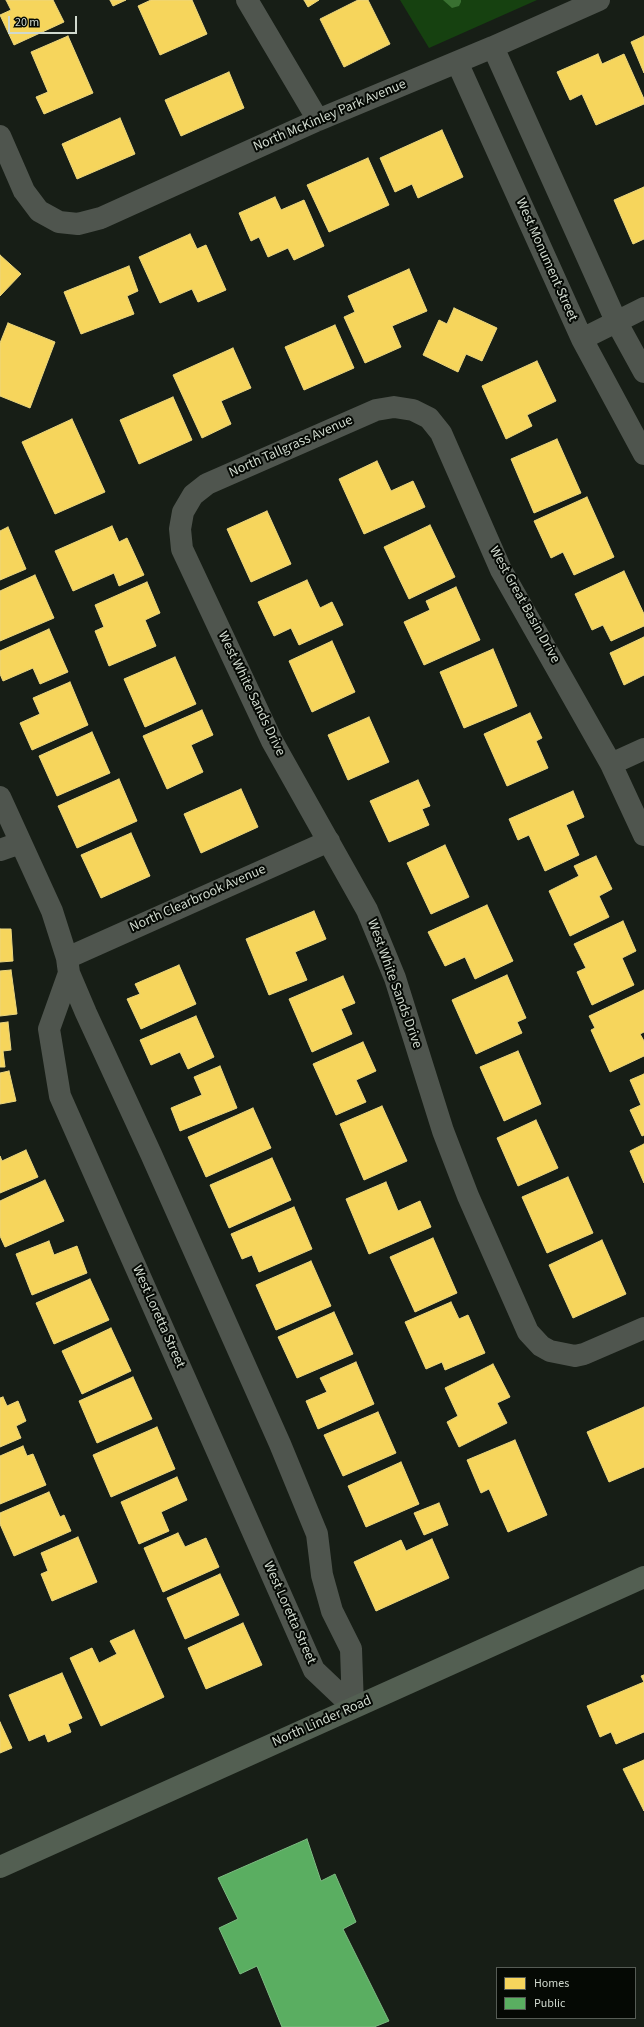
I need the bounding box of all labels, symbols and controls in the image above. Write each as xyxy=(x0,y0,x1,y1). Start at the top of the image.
scale bar xyxy=(10,8,79,34)
text: 20 m xyxy=(15,14,39,31)
street label: North McKinley Park Avenue xyxy=(251,76,409,156)
street label: West Monument Street xyxy=(511,196,581,324)
street label: North Tallgrass Avenue xyxy=(227,412,355,482)
street label: West Great Basin Drive xyxy=(485,544,563,666)
street label: West White Sands Drive xyxy=(214,629,288,759)
street label: North Clearbrook Avenue xyxy=(127,861,269,937)
street label: West White Sands Drive xyxy=(363,917,425,1051)
street label: West Loretta Street xyxy=(128,1263,188,1371)
street label: West Loretta Street xyxy=(259,1559,319,1667)
street label: North Linder Road xyxy=(270,1693,374,1751)
legend xyxy=(496,1967,636,2019)
text: Homes xyxy=(534,1975,569,1992)
text: Public xyxy=(534,1995,565,2012)

